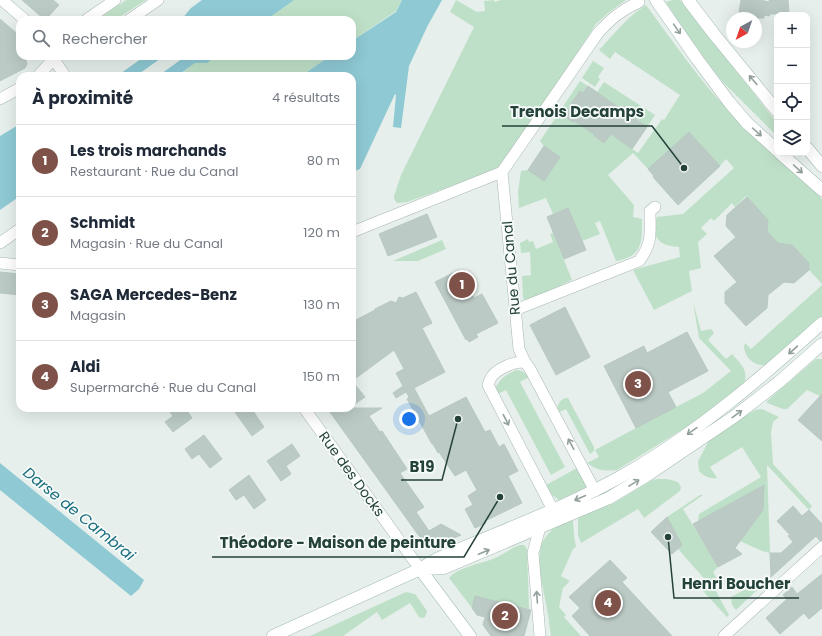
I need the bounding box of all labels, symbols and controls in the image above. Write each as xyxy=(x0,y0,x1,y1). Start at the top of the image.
north arrow xyxy=(726,12,762,48)
map controls xyxy=(774,12,810,156)
button: + xyxy=(774,12,810,48)
search box xyxy=(16,16,356,60)
one-way arrow xyxy=(673,24,681,35)
icon: search xyxy=(30,27,52,49)
text: Rechercher xyxy=(62,28,148,49)
button: − xyxy=(774,48,810,84)
one-way arrow xyxy=(748,75,757,86)
button: locate xyxy=(774,84,810,120)
text: À proximité xyxy=(32,86,133,110)
text: 4 résultats xyxy=(272,88,340,107)
callout: Trenois Decamps xyxy=(502,99,652,126)
text: Trenois Decamps xyxy=(510,101,644,122)
button: layers xyxy=(774,120,810,156)
one-way arrow xyxy=(752,127,762,137)
text: Les trois marchands xyxy=(70,140,227,161)
text: 1 xyxy=(43,151,47,170)
text: 80 m xyxy=(307,151,340,170)
text: Restaurant · Rue du Canal xyxy=(70,162,238,181)
one-way arrow xyxy=(792,164,803,173)
text: Schmidt xyxy=(70,212,135,233)
street label: Rue du Canal xyxy=(497,220,525,316)
text: 2 xyxy=(41,223,49,242)
text: 120 m xyxy=(303,223,340,242)
text: Magasin · Rue du Canal xyxy=(70,234,223,253)
pin: 1 xyxy=(449,270,475,300)
text: SAGA Mercedes-Benz xyxy=(70,284,237,305)
text: 3 xyxy=(41,295,49,314)
text: 130 m xyxy=(303,295,340,314)
text: Magasin xyxy=(70,306,126,325)
one-way arrow xyxy=(788,345,799,354)
text: Aldi xyxy=(70,356,100,377)
text: 4 xyxy=(41,367,49,386)
text: 150 m xyxy=(303,367,340,386)
pin: 3 xyxy=(625,369,651,399)
text: Supermarché · Rue du Canal xyxy=(70,378,256,397)
your location xyxy=(399,409,419,429)
one-way arrow xyxy=(732,410,743,419)
one-way arrow xyxy=(503,414,510,426)
street label: Rue des Docks xyxy=(314,427,390,521)
one-way arrow xyxy=(687,427,698,435)
one-way arrow xyxy=(566,438,574,450)
callout: B19 xyxy=(401,453,442,480)
text: B19 xyxy=(410,456,434,477)
water label: Darse de Cambrai xyxy=(19,462,140,566)
one-way arrow xyxy=(628,478,640,486)
one-way arrow xyxy=(575,494,587,502)
callout: Théodore - Maison de peinture xyxy=(212,530,464,557)
text: Théodore - Maison de peinture xyxy=(220,532,456,553)
one-way arrow xyxy=(477,547,489,555)
callout: Henri Boucher xyxy=(674,571,799,598)
text: Henri Boucher xyxy=(682,573,791,594)
pin: 4 xyxy=(595,588,621,618)
one-way arrow xyxy=(533,591,540,604)
pin: 2 xyxy=(492,601,518,631)

